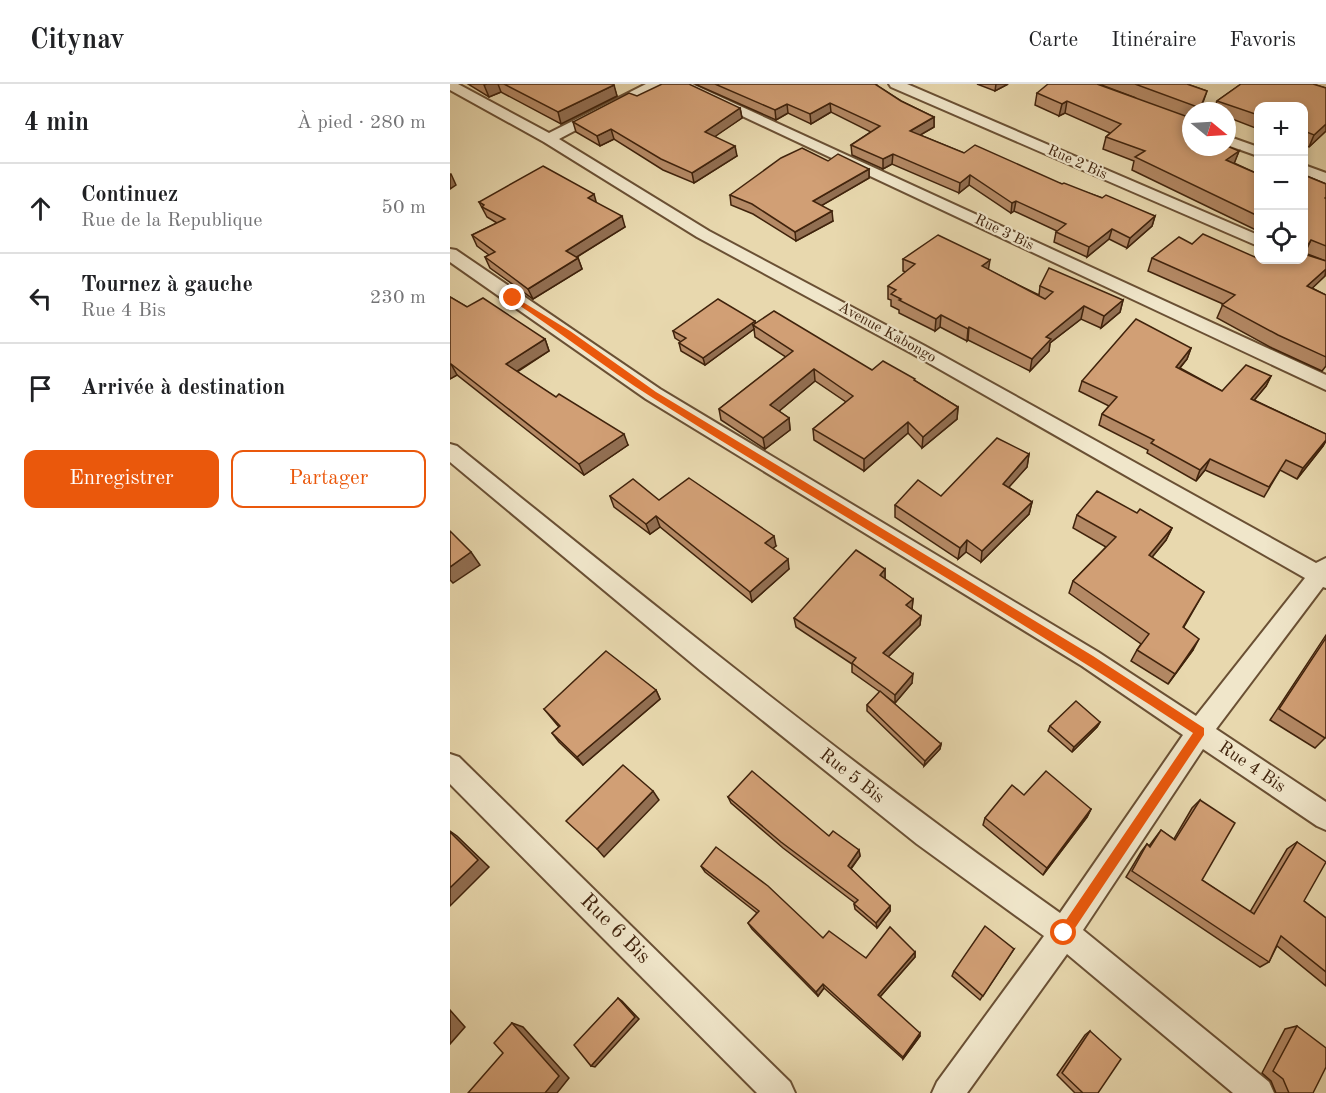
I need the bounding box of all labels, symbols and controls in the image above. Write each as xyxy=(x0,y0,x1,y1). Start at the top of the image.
text: Citynav xyxy=(30,27,125,55)
text: Carte xyxy=(1028,30,1078,51)
text: Itinéraire xyxy=(1111,30,1197,51)
text: Favoris xyxy=(1230,30,1296,51)
north arrow xyxy=(1182,102,1236,156)
map controls xyxy=(1254,102,1308,264)
button: + xyxy=(1254,102,1308,156)
text: 4 min xyxy=(24,110,89,136)
text: À pied · 280 m xyxy=(297,113,426,133)
street label: Rue 2 Bis xyxy=(1045,143,1109,183)
button: − xyxy=(1254,156,1308,210)
text: Continuez xyxy=(81,184,178,206)
icon: ahead xyxy=(24,192,57,225)
text: 50 m xyxy=(381,198,426,218)
button: locate xyxy=(1254,210,1308,264)
text: Rue de la Republique xyxy=(81,211,262,231)
street label: Rue 3 Bis xyxy=(972,212,1036,254)
text: Tournez à gauche xyxy=(81,274,253,296)
icon: left xyxy=(24,282,57,315)
route end xyxy=(499,284,525,310)
text: 230 m xyxy=(370,288,426,308)
street label: Avenue Kabongo xyxy=(836,300,938,366)
text: Rue 4 Bis xyxy=(81,301,166,321)
icon: arrive xyxy=(24,372,57,405)
text: Arrivée à destination xyxy=(81,377,285,399)
button: Enregistrer xyxy=(24,450,219,508)
button: Partager xyxy=(231,450,426,508)
street label: Rue 4 Bis xyxy=(1215,738,1289,796)
street label: Rue 5 Bis xyxy=(816,745,888,807)
street label: Rue 6 Bis xyxy=(576,890,654,968)
route start xyxy=(1050,919,1076,945)

